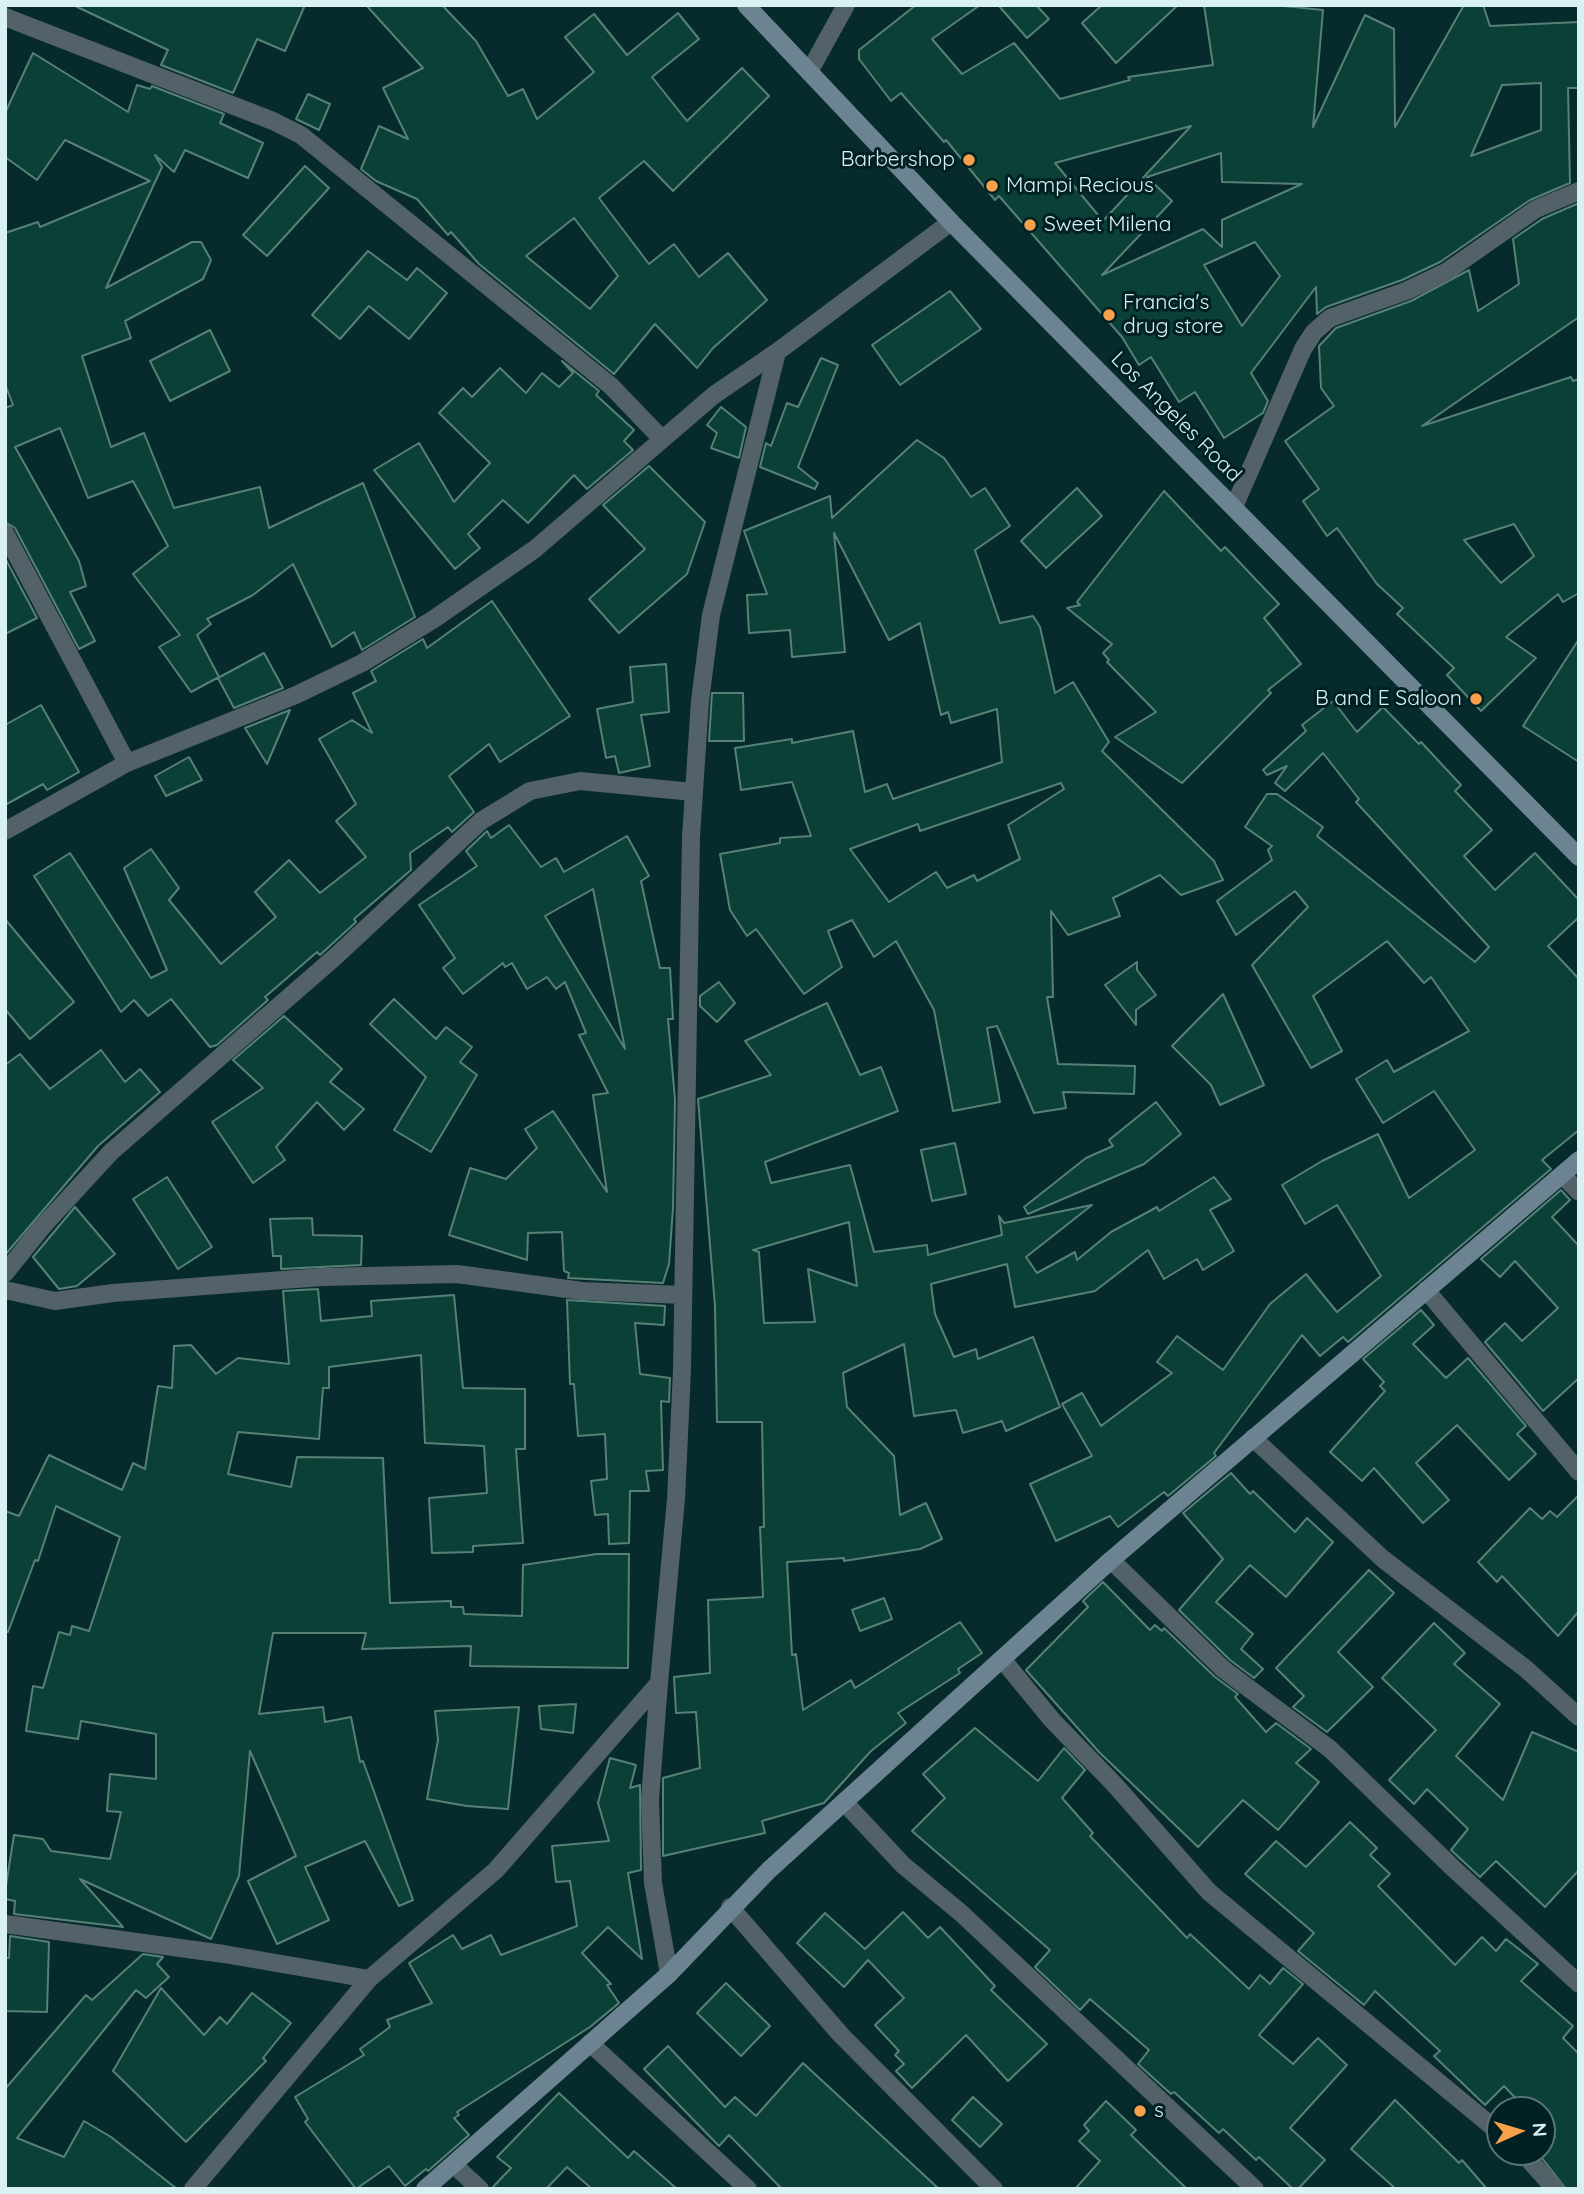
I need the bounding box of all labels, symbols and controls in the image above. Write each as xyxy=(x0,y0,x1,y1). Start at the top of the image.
place label: Barbershop xyxy=(841,147,955,173)
marker: Barbershop xyxy=(961,152,977,168)
place label: Mampi Recious xyxy=(1006,173,1154,199)
marker: Mampi Recious xyxy=(984,178,1000,194)
place label: Sweet Milena xyxy=(1044,212,1171,238)
marker: Sweet Milena xyxy=(1022,217,1038,233)
place label: Francia's drug store xyxy=(1123,290,1223,340)
marker: Francia's drug store xyxy=(1101,307,1117,323)
street label: Los Angeles Road xyxy=(1106,347,1246,487)
place label: B and E Saloon xyxy=(1315,686,1462,712)
marker: B and E Saloon xyxy=(1468,691,1484,707)
north arrow xyxy=(1486,2096,1556,2166)
place label: s xyxy=(1154,2098,1164,2124)
marker: s xyxy=(1132,2103,1148,2119)
text: N xyxy=(1527,2122,1552,2137)

